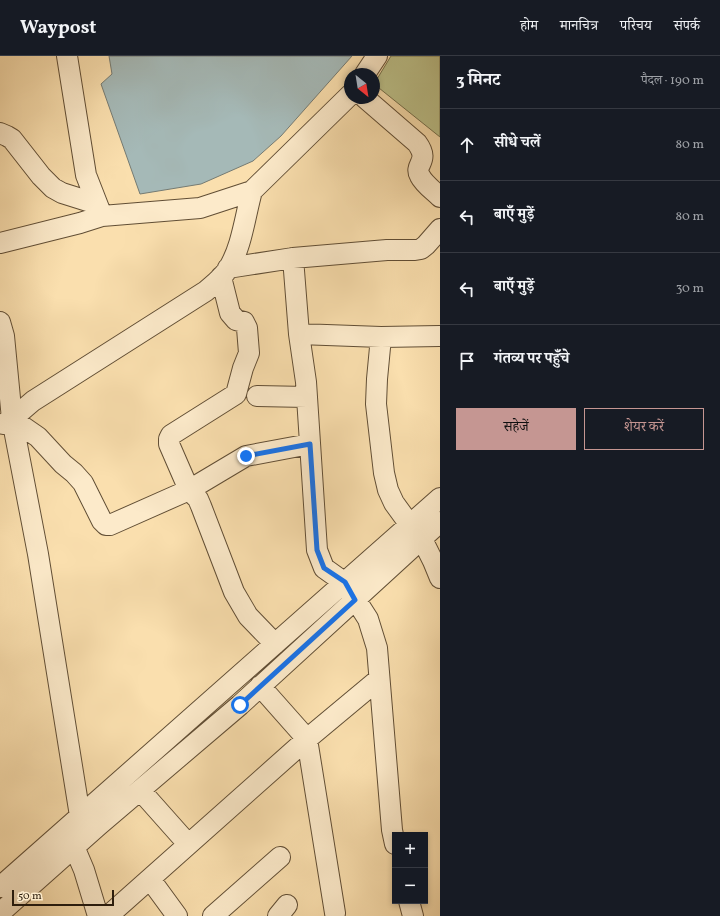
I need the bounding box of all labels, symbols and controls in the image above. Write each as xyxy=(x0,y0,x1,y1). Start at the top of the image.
text: Waypost xyxy=(20,15,96,41)
text: होम xyxy=(520,17,538,36)
text: मानचित्र xyxy=(560,17,598,36)
text: परिचय xyxy=(620,17,652,36)
text: संपर्क xyxy=(674,17,700,36)
north arrow xyxy=(344,68,380,104)
text: 3 मिनट xyxy=(456,69,500,92)
text: पैदल · 190 m xyxy=(641,72,704,90)
text: सीधे चलें xyxy=(494,133,541,154)
icon: ahead xyxy=(456,134,478,156)
text: 80 m xyxy=(675,136,704,154)
text: बाएँ मुड़ें xyxy=(494,205,534,226)
icon: left xyxy=(456,206,478,228)
text: 80 m xyxy=(675,208,704,226)
text: बाएँ मुड़ें xyxy=(494,277,534,298)
icon: left xyxy=(456,278,478,300)
text: 30 m xyxy=(676,280,704,298)
text: गंतव्य पर पहुँचे xyxy=(494,349,569,370)
icon: arrive xyxy=(456,350,478,372)
button: सहेजें xyxy=(456,408,576,450)
button: शेयर करें xyxy=(584,408,704,450)
route end xyxy=(237,447,255,465)
route start xyxy=(231,696,249,714)
map controls xyxy=(392,832,428,904)
button: + xyxy=(392,832,428,868)
button: − xyxy=(392,868,428,904)
scale bar xyxy=(12,888,114,907)
text: 50 m xyxy=(18,889,42,904)

